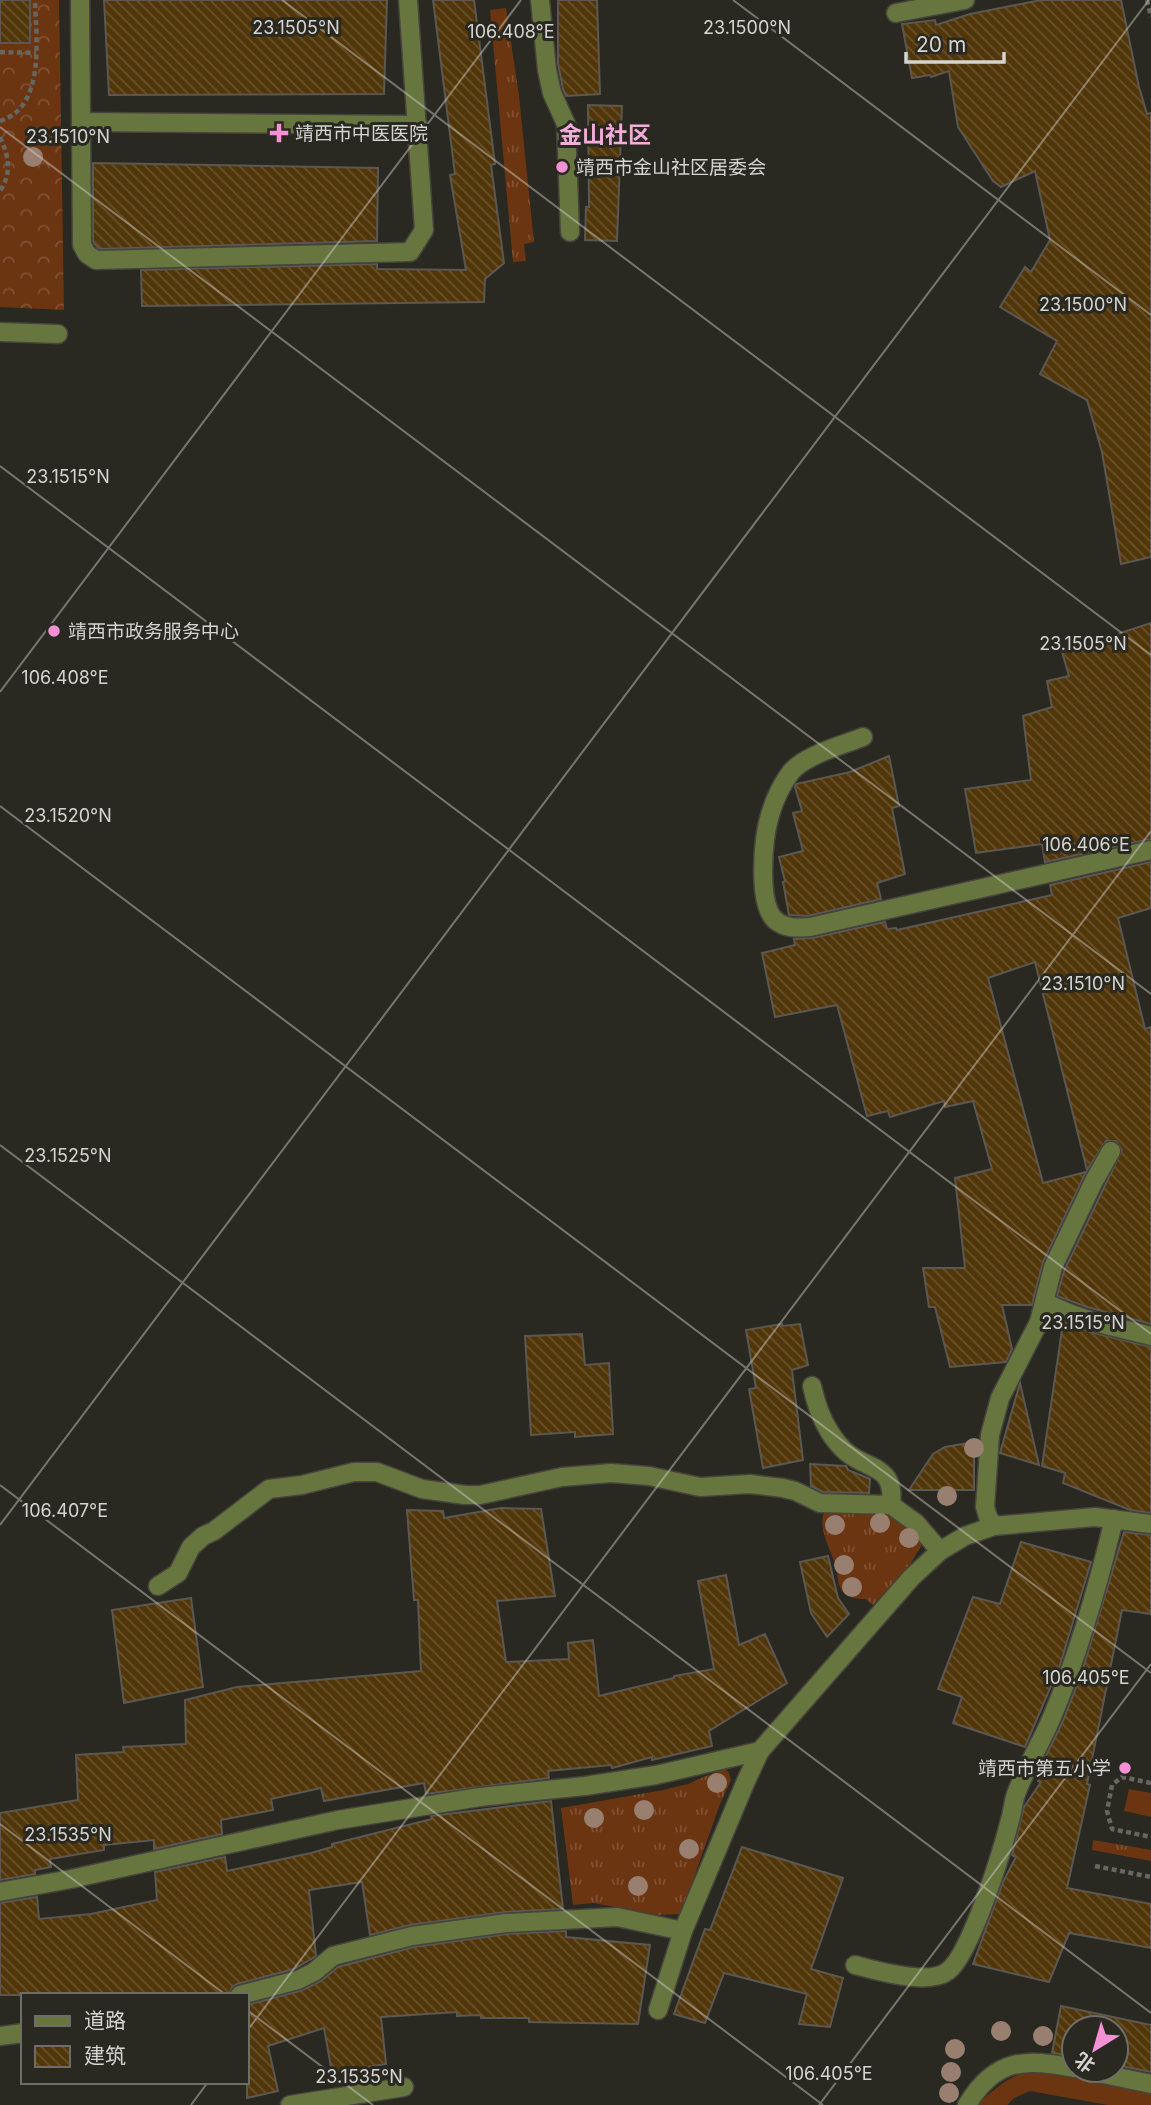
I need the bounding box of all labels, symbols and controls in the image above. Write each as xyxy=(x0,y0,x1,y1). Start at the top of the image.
text: 23.1505°N xyxy=(252,17,340,38)
text: 23.1500°N xyxy=(703,17,791,38)
text: 106.408°E xyxy=(467,21,555,42)
scale bar xyxy=(906,21,1004,65)
text: 20 m xyxy=(916,32,966,57)
district label: 金山社区 xyxy=(559,121,651,149)
place label: 靖西市中医医院 xyxy=(295,122,428,145)
marker: 靖西市中医医院 xyxy=(269,123,289,143)
text: 23.1510°N xyxy=(26,126,110,147)
place label: 靖西市金山社区居委会 xyxy=(576,156,766,179)
marker: 靖西市金山社区居委会 xyxy=(554,159,570,175)
text: 23.1500°N xyxy=(1039,294,1127,315)
text: 23.1515°N xyxy=(26,466,110,487)
place label: 靖西市政务服务中心 xyxy=(68,620,239,643)
marker: 靖西市政务服务中心 xyxy=(46,623,62,639)
text: 23.1505°N xyxy=(1039,633,1127,654)
text: 106.408°E xyxy=(21,667,109,688)
text: 23.1520°N xyxy=(24,805,112,826)
text: 106.406°E xyxy=(1042,834,1130,855)
text: 23.1510°N xyxy=(1041,973,1125,994)
text: 23.1525°N xyxy=(24,1145,112,1166)
text: 23.1515°N xyxy=(1041,1312,1125,1333)
text: 106.407°E xyxy=(22,1500,108,1521)
text: 106.405°E xyxy=(1042,1667,1130,1688)
place label: 靖西市第五小学 xyxy=(978,1757,1111,1780)
marker: 靖西市第五小学 xyxy=(1117,1760,1133,1776)
text: 23.1535°N xyxy=(24,1824,112,1845)
legend xyxy=(21,1993,248,2084)
text: 道路 xyxy=(84,2008,126,2033)
north arrow xyxy=(1060,2014,1130,2084)
text: 建筑 xyxy=(84,2043,126,2068)
text: 北 xyxy=(1071,2047,1100,2077)
text: 106.405°E xyxy=(785,2063,873,2084)
text: 23.1535°N xyxy=(315,2066,403,2087)

